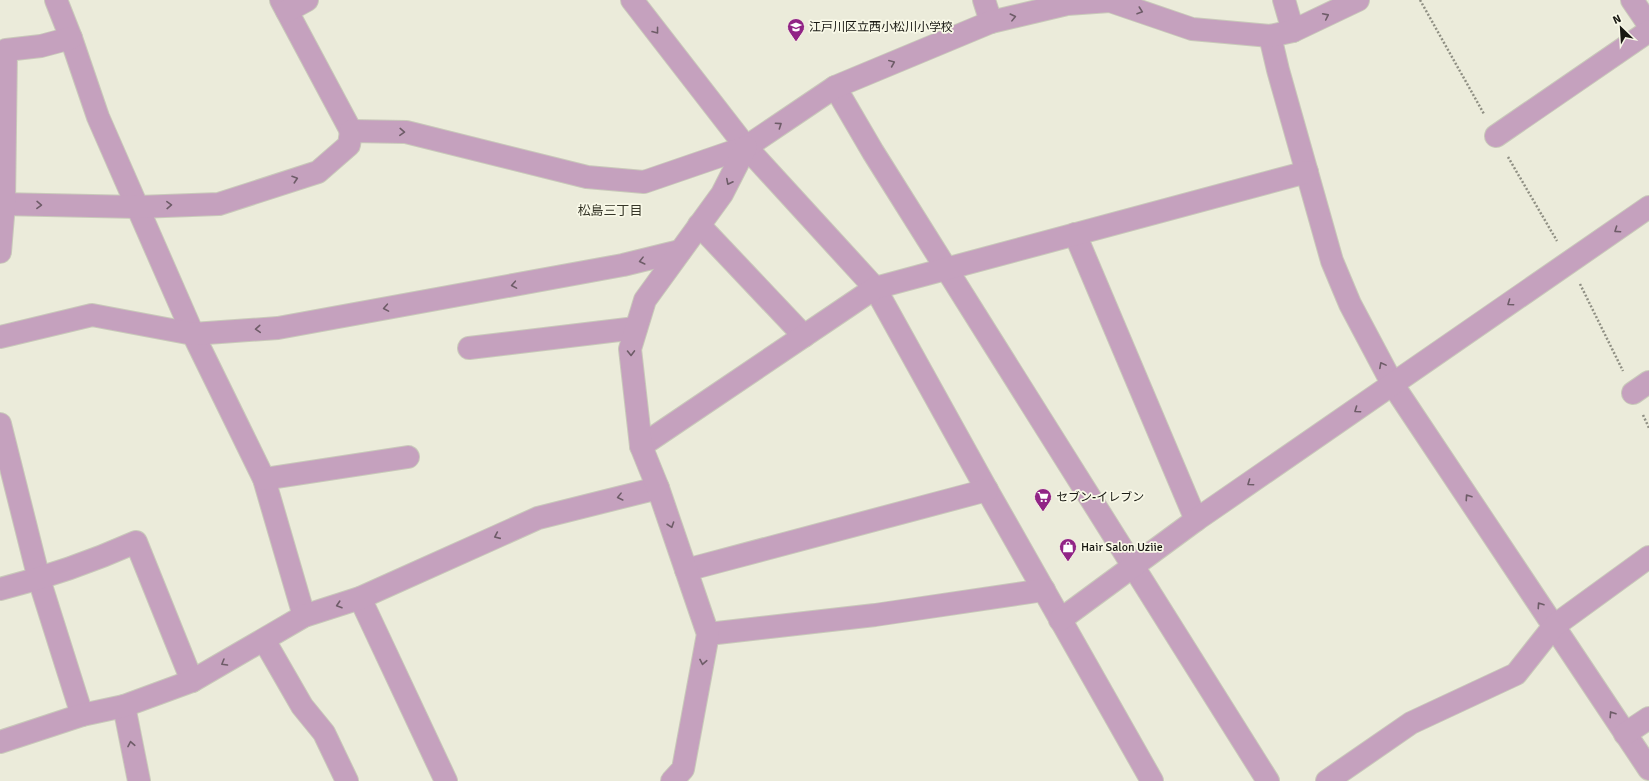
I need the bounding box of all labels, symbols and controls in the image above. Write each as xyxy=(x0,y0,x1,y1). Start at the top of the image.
one-way arrow xyxy=(1137,6,1144,14)
north arrow xyxy=(1601,8,1641,48)
text: N xyxy=(1611,12,1623,27)
one-way arrow xyxy=(1010,13,1017,21)
one-way arrow xyxy=(1321,13,1329,21)
school or university icon: 江戸川区立西小松川小学校 xyxy=(786,17,806,42)
place label: 江戸川区立西小松川小学校 xyxy=(809,20,953,35)
one-way arrow xyxy=(651,26,658,33)
one-way arrow xyxy=(888,60,896,68)
one-way arrow xyxy=(774,123,781,130)
one-way arrow xyxy=(399,128,405,136)
one-way arrow xyxy=(292,176,299,184)
one-way arrow xyxy=(726,177,734,185)
one-way arrow xyxy=(36,201,42,209)
one-way arrow xyxy=(166,201,172,210)
district label: 松島三丁目 xyxy=(577,203,643,219)
one-way arrow xyxy=(1614,225,1621,232)
one-way arrow xyxy=(639,256,646,265)
one-way arrow xyxy=(511,280,517,289)
one-way arrow xyxy=(1507,298,1514,306)
one-way arrow xyxy=(383,303,389,312)
one-way arrow xyxy=(255,325,261,334)
one-way arrow xyxy=(627,350,635,356)
one-way arrow xyxy=(1379,361,1387,369)
one-way arrow xyxy=(1354,405,1361,413)
one-way arrow xyxy=(1247,478,1254,486)
supermarket icon: セブン-イレブン xyxy=(1033,487,1053,512)
place label: セブン-イレブン xyxy=(1056,490,1144,505)
one-way arrow xyxy=(617,493,624,501)
one-way arrow xyxy=(1465,494,1473,501)
one-way arrow xyxy=(666,521,675,528)
one-way arrow xyxy=(494,531,501,539)
shop icon: Hair Salon Uziie xyxy=(1058,537,1078,562)
place label: Hair Salon Uziie xyxy=(1081,540,1163,555)
one-way arrow xyxy=(336,600,343,608)
one-way arrow xyxy=(1537,602,1545,609)
one-way arrow xyxy=(221,658,228,665)
one-way arrow xyxy=(699,659,708,665)
one-way arrow xyxy=(1609,711,1616,718)
one-way arrow xyxy=(128,740,136,747)

